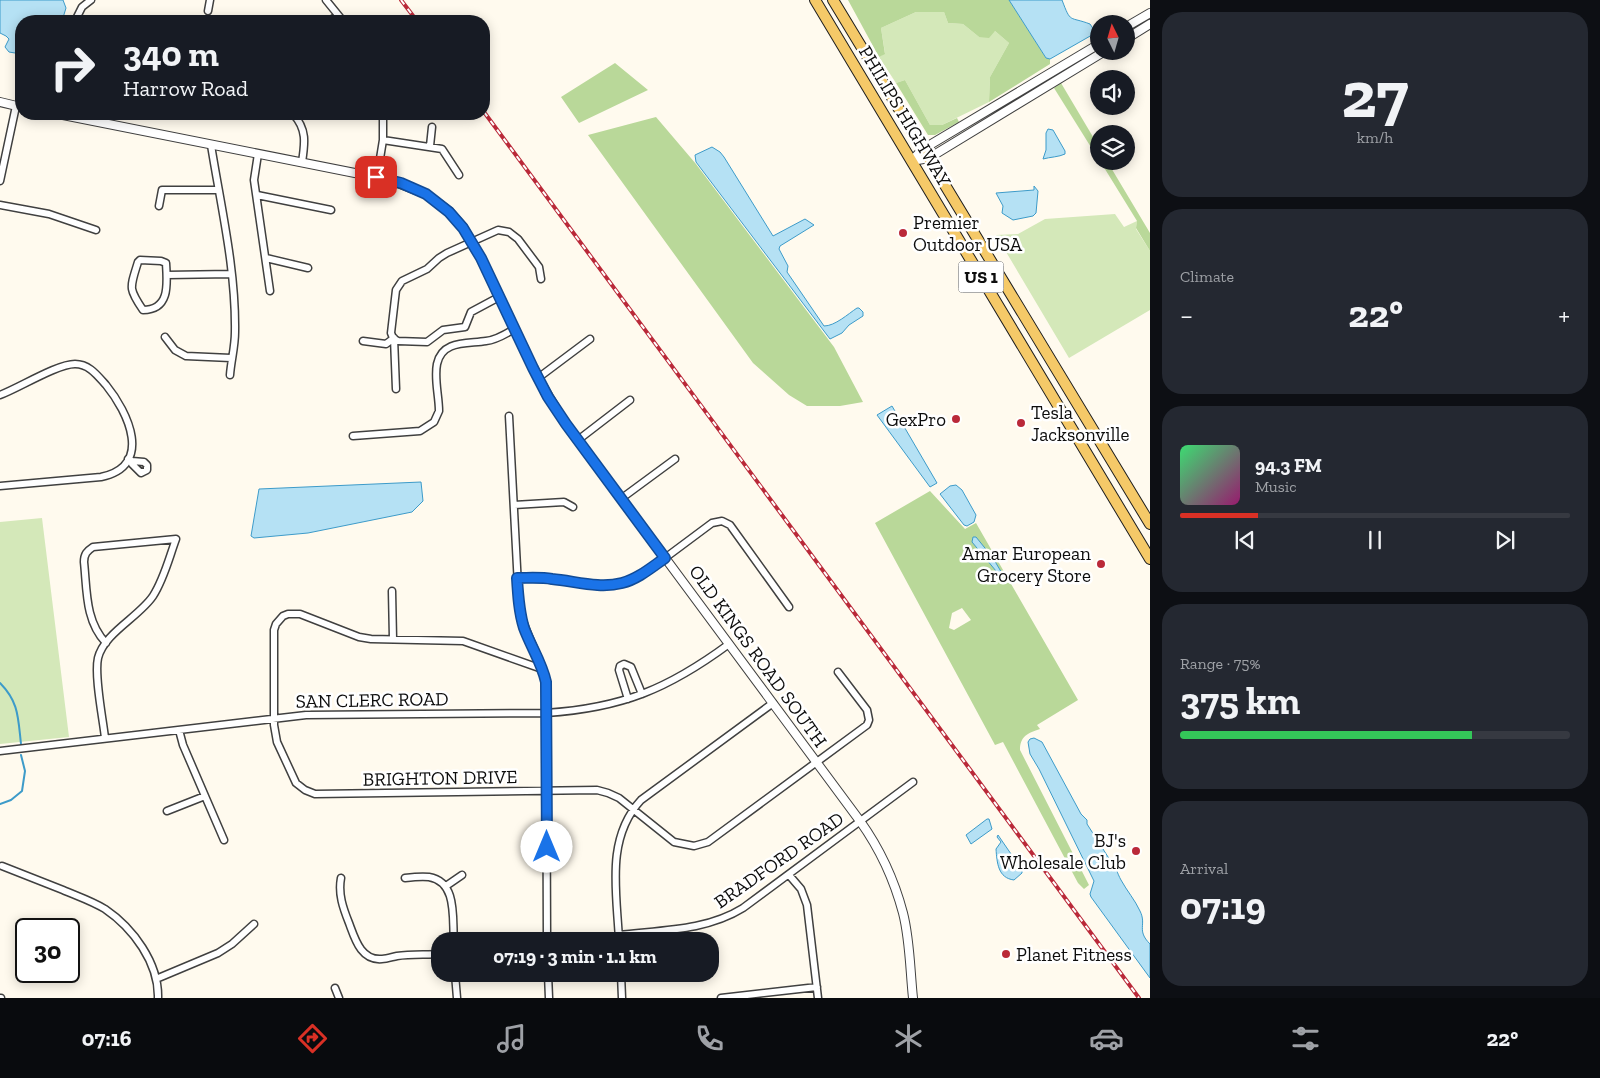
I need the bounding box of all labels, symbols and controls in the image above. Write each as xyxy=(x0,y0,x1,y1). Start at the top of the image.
north arrow xyxy=(1090,15,1135,60)
map controls xyxy=(1090,15,1135,170)
text: 340 m xyxy=(123,33,219,75)
icon: right xyxy=(40,35,105,100)
street label: PHILIPS HIGHWAY xyxy=(854,42,956,191)
text: 27 xyxy=(1341,56,1409,134)
button: sound xyxy=(1090,70,1135,115)
text: Harrow Road xyxy=(123,75,248,102)
button: layers xyxy=(1090,125,1135,170)
text: km/h xyxy=(1357,128,1393,147)
pin xyxy=(355,156,397,198)
icon: arrive xyxy=(362,163,390,191)
place label: Premier Outdoor USA xyxy=(913,211,1023,256)
marker: Premier Outdoor USA xyxy=(897,227,909,239)
road number: US 1 xyxy=(958,262,1004,292)
text: Climate xyxy=(1180,267,1234,286)
text: 22° xyxy=(1348,291,1403,337)
text: − xyxy=(1180,299,1193,332)
text: + xyxy=(1558,299,1570,332)
place label: Tesla Jacksonville xyxy=(1031,401,1130,446)
place label: GexPro xyxy=(886,408,946,431)
marker: GexPro xyxy=(950,413,962,425)
marker: Tesla Jacksonville xyxy=(1015,417,1027,429)
text: 94.3 FM xyxy=(1255,454,1322,477)
text: Music xyxy=(1255,477,1297,496)
icon: previous xyxy=(1231,526,1259,554)
icon: pause xyxy=(1361,526,1389,554)
icon: next xyxy=(1491,526,1519,554)
place label: Amar European Grocery Store xyxy=(962,542,1091,587)
marker: Amar European Grocery Store xyxy=(1095,558,1107,570)
street label: OLD KINGS ROAD SOUTH xyxy=(684,560,832,752)
text: Range · 75% xyxy=(1180,654,1261,673)
text: 375 km xyxy=(1180,678,1300,724)
street label: SAN CLERC ROAD xyxy=(295,687,449,713)
street label: BRIGHTON DRIVE xyxy=(362,765,518,791)
street label: BRADFORD ROAD xyxy=(710,807,848,913)
position arrow xyxy=(520,820,572,872)
place label: BJ's Wholesale Club xyxy=(1000,829,1126,874)
marker: BJ's Wholesale Club xyxy=(1130,845,1142,857)
text: Arrival xyxy=(1180,859,1228,878)
text: 07:19 xyxy=(1180,883,1266,929)
speed limit sign: 30 xyxy=(15,918,80,983)
place label: Planet Fitness xyxy=(1016,943,1132,966)
text: 07:19 · 3 min · 1.1 km xyxy=(493,945,657,968)
marker: Planet Fitness xyxy=(1000,948,1012,960)
icon: directions xyxy=(295,1021,330,1056)
icon: music xyxy=(494,1021,529,1056)
icon: phone xyxy=(692,1021,727,1056)
icon: climate xyxy=(891,1021,926,1056)
icon: car xyxy=(1089,1021,1124,1056)
icon: filters xyxy=(1288,1021,1323,1056)
text: 07:16 xyxy=(82,1025,131,1052)
text: 22° xyxy=(1487,1025,1518,1052)

